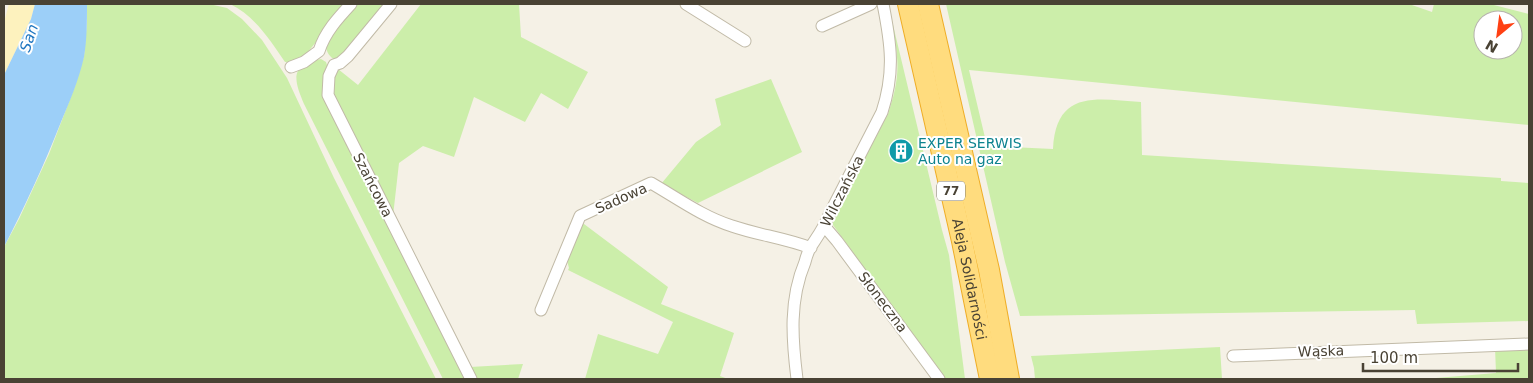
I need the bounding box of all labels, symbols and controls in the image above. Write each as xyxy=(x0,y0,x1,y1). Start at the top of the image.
north arrow xyxy=(1473,10,1523,60)
water label: San xyxy=(16,22,42,54)
text: N xyxy=(1483,37,1501,56)
place label: EXPER SERWIS Auto na gaz xyxy=(918,135,1022,167)
building icon: EXPER SERWIS Auto na gaz xyxy=(888,138,914,164)
street label: Szańcowa xyxy=(350,150,396,220)
street label: WiIczańska xyxy=(817,153,867,229)
street label: Sadowa xyxy=(593,180,649,216)
road number: 77 xyxy=(937,182,965,200)
street label: Aleja Solidarności xyxy=(949,217,990,341)
street label: Słoneczna xyxy=(855,269,911,335)
scale bar xyxy=(1363,340,1518,372)
street label: Wąska xyxy=(1298,342,1344,360)
text: 100 m xyxy=(1370,349,1418,367)

